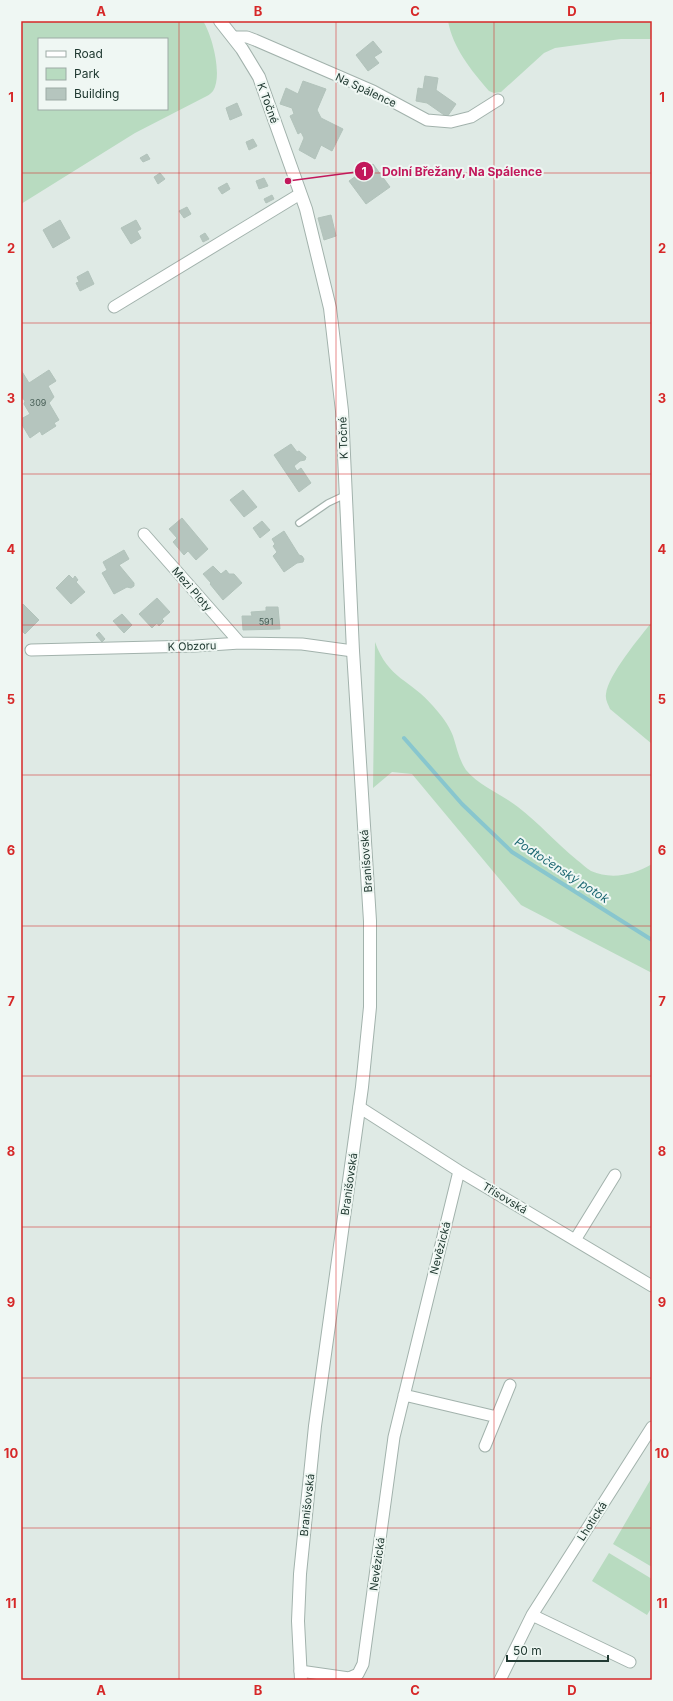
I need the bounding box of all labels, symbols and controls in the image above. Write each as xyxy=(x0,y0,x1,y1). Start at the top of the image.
text: A xyxy=(96,3,106,19)
text: B xyxy=(254,3,263,19)
text: C xyxy=(410,3,420,19)
text: D xyxy=(567,3,577,19)
legend xyxy=(38,38,168,110)
text: Road xyxy=(74,46,103,61)
text: Park xyxy=(74,66,100,81)
street label: Na Spálence xyxy=(333,70,399,110)
street label: K Točné xyxy=(254,81,282,125)
text: Building xyxy=(74,86,119,101)
text: 1 xyxy=(8,89,14,105)
text: 1 xyxy=(659,89,665,105)
callout: Dolní Břežany, Na Spálence xyxy=(354,159,550,183)
text: 1 xyxy=(361,164,367,179)
text: Dolní Břežany, Na Spálence xyxy=(382,164,542,179)
text: 2 xyxy=(7,240,15,256)
text: 2 xyxy=(658,240,666,256)
text: 3 xyxy=(7,390,15,406)
text: 3 xyxy=(658,390,666,406)
house number: 309 xyxy=(30,397,47,408)
street label: K Točné xyxy=(335,417,351,459)
text: 4 xyxy=(7,541,16,557)
text: 4 xyxy=(658,541,667,557)
street label: Mezi Ploty xyxy=(169,564,215,614)
house number: 591 xyxy=(259,616,273,627)
street label: K Obzoru xyxy=(167,638,217,654)
text: 5 xyxy=(7,691,15,707)
text: 5 xyxy=(658,691,666,707)
street label: Branišovská xyxy=(357,829,375,893)
water label: Podtočenský potok xyxy=(512,834,612,906)
text: 6 xyxy=(7,842,15,858)
text: 6 xyxy=(658,842,666,858)
text: 7 xyxy=(7,993,15,1009)
text: 7 xyxy=(658,993,666,1009)
text: 8 xyxy=(7,1143,15,1159)
text: 8 xyxy=(658,1143,666,1159)
street label: Branišovská xyxy=(338,1152,360,1216)
street label: Třísovská xyxy=(480,1179,530,1217)
street label: Nevězická xyxy=(427,1220,453,1276)
text: 9 xyxy=(7,1294,15,1310)
text: 9 xyxy=(658,1294,666,1310)
text: 10 xyxy=(4,1445,18,1461)
text: 10 xyxy=(655,1445,669,1461)
street label: Branišovská xyxy=(297,1473,317,1537)
street label: Lhotická xyxy=(574,1499,610,1543)
street label: Nevězická xyxy=(366,1536,388,1592)
text: 11 xyxy=(5,1595,17,1611)
text: 11 xyxy=(656,1595,668,1611)
scale bar xyxy=(507,1637,608,1663)
text: 50 m xyxy=(513,1643,542,1658)
text: A xyxy=(96,1682,106,1698)
text: B xyxy=(254,1682,263,1698)
text: C xyxy=(410,1682,420,1698)
text: D xyxy=(567,1682,577,1698)

